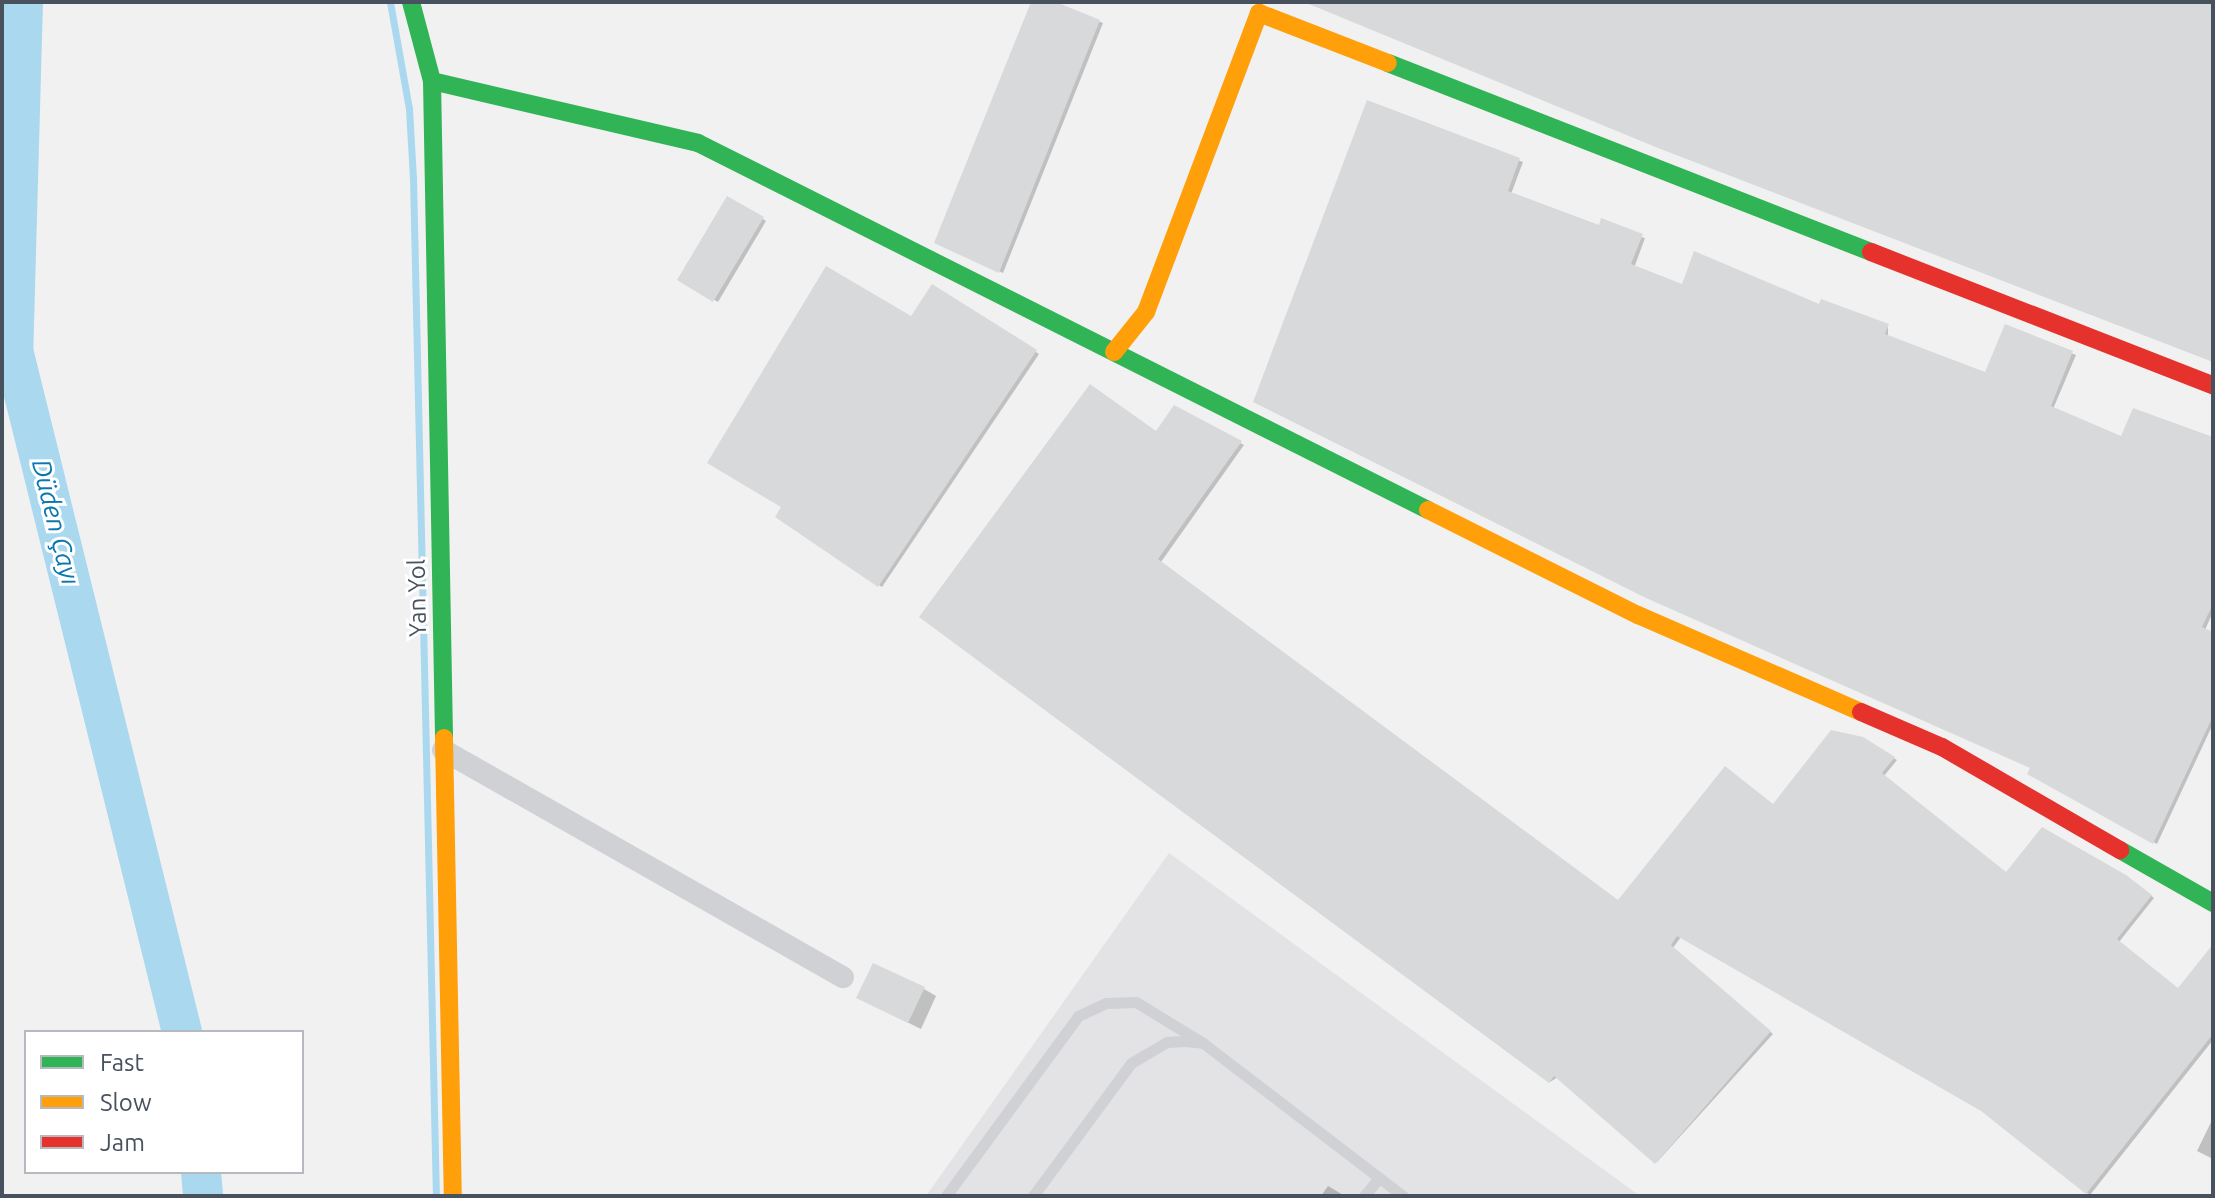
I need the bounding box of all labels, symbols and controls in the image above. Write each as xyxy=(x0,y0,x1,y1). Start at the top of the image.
water label: Düden Çayı xyxy=(25,456,87,588)
street label: Yan Yol xyxy=(402,559,432,637)
legend xyxy=(24,1030,304,1174)
text: Fast xyxy=(100,1049,144,1076)
text: Slow xyxy=(100,1089,152,1116)
text: Jam xyxy=(100,1129,145,1156)

